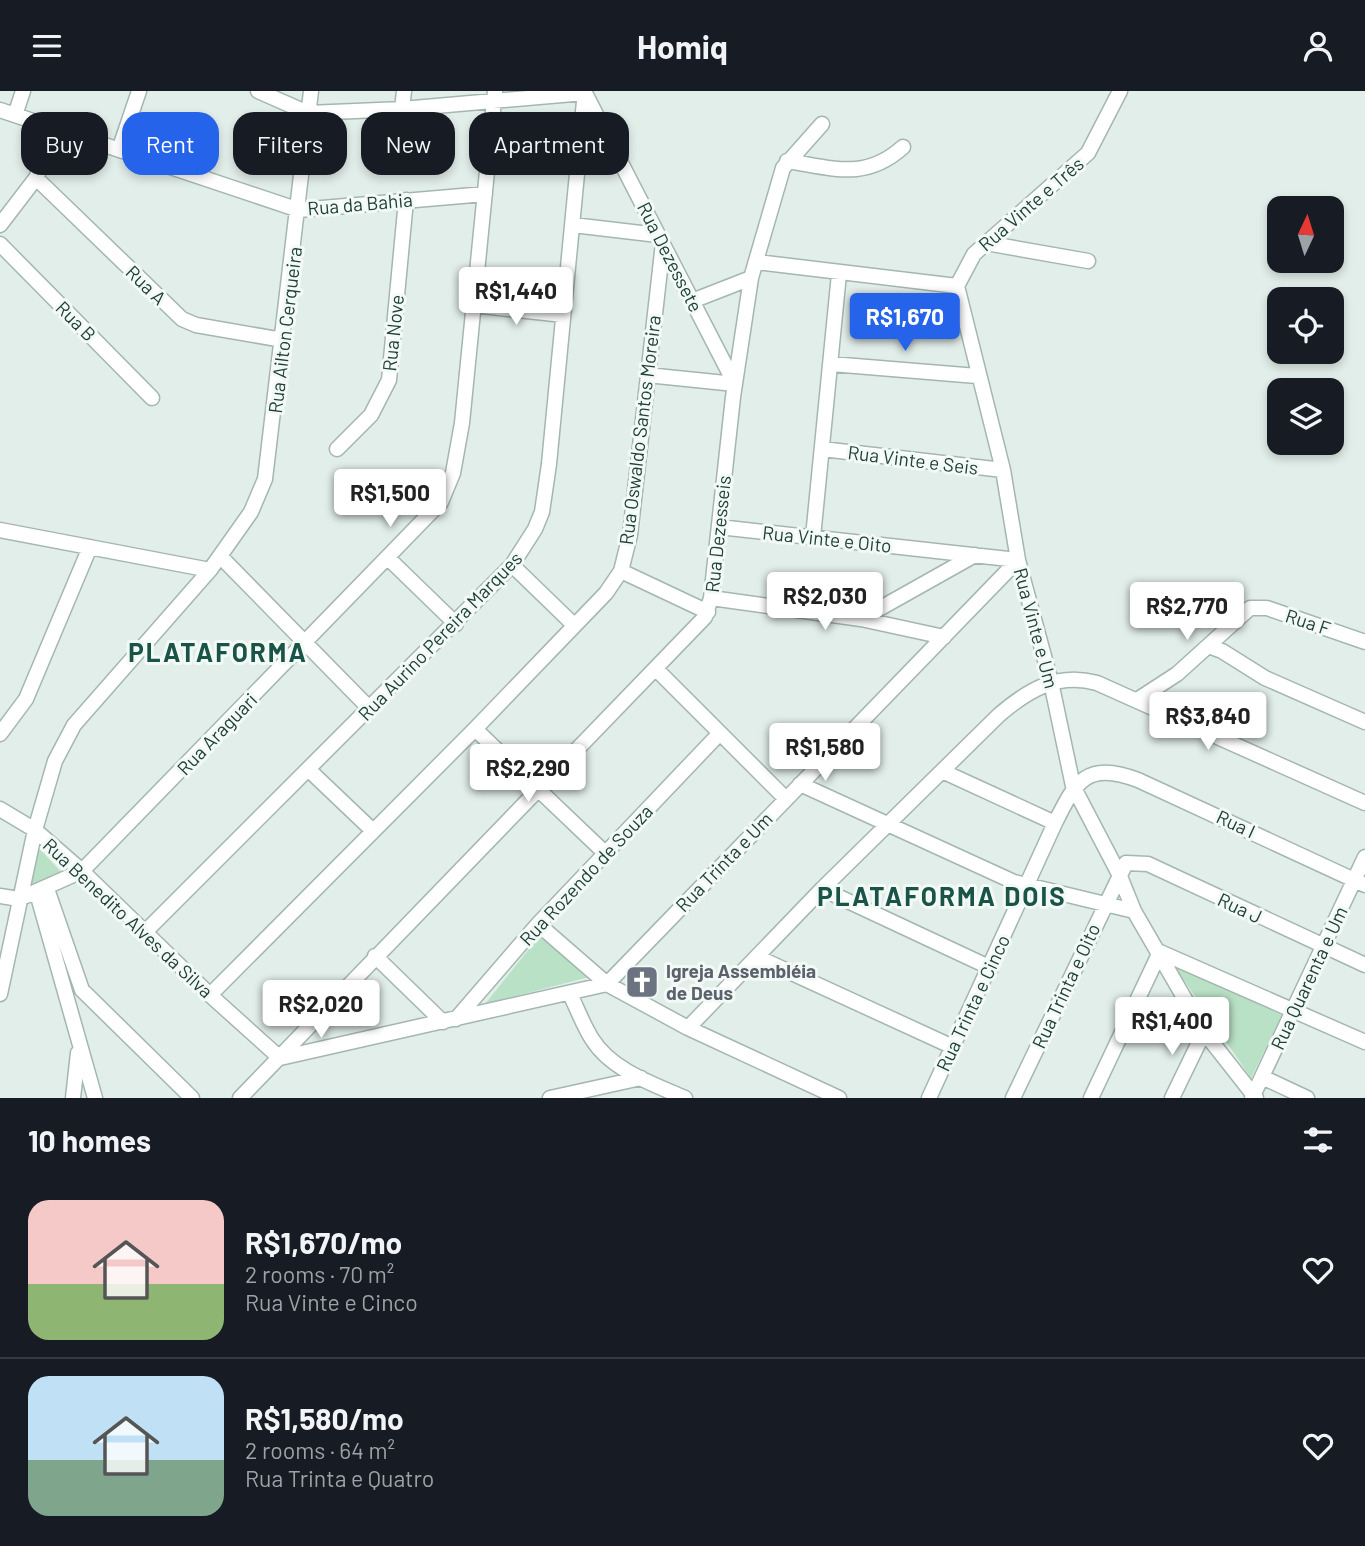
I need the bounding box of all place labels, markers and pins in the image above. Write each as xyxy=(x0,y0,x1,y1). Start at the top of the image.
pin: R$1,440 xyxy=(451,267,581,327)
pin: R$1,670 xyxy=(840,293,970,353)
pin: R$1,500 xyxy=(325,469,455,529)
pin: R$2,030 xyxy=(760,573,890,632)
pin: R$2,770 xyxy=(1122,582,1252,642)
pin: R$3,840 xyxy=(1143,693,1273,752)
pin: R$1,580 xyxy=(760,723,890,783)
pin: R$2,290 xyxy=(463,745,593,804)
place label: Igreja Assembléia de Deus xyxy=(666,959,816,1004)
church icon: Igreja Assembléia de Deus xyxy=(623,963,661,1001)
pin: R$2,020 xyxy=(256,981,386,1040)
pin: R$1,400 xyxy=(1107,997,1237,1057)

